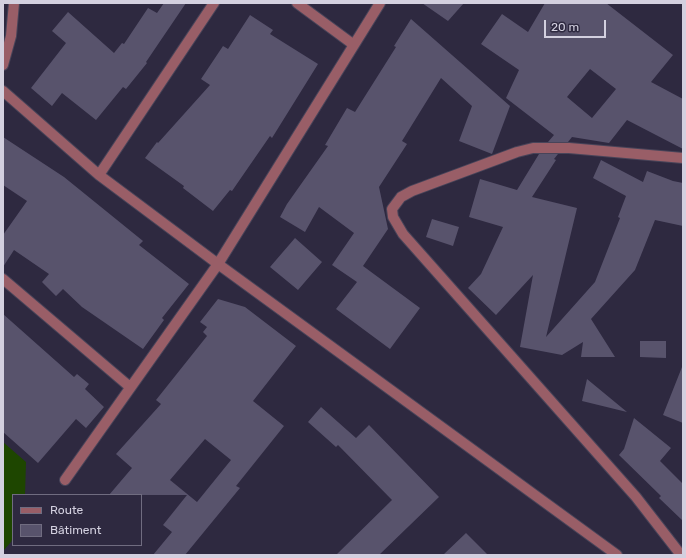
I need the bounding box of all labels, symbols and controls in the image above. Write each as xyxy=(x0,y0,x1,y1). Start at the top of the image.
scale bar xyxy=(546,12,608,38)
text: 20 m xyxy=(551,20,579,34)
legend xyxy=(12,494,142,546)
text: Route xyxy=(50,503,83,517)
text: Bâtiment xyxy=(50,523,101,537)

